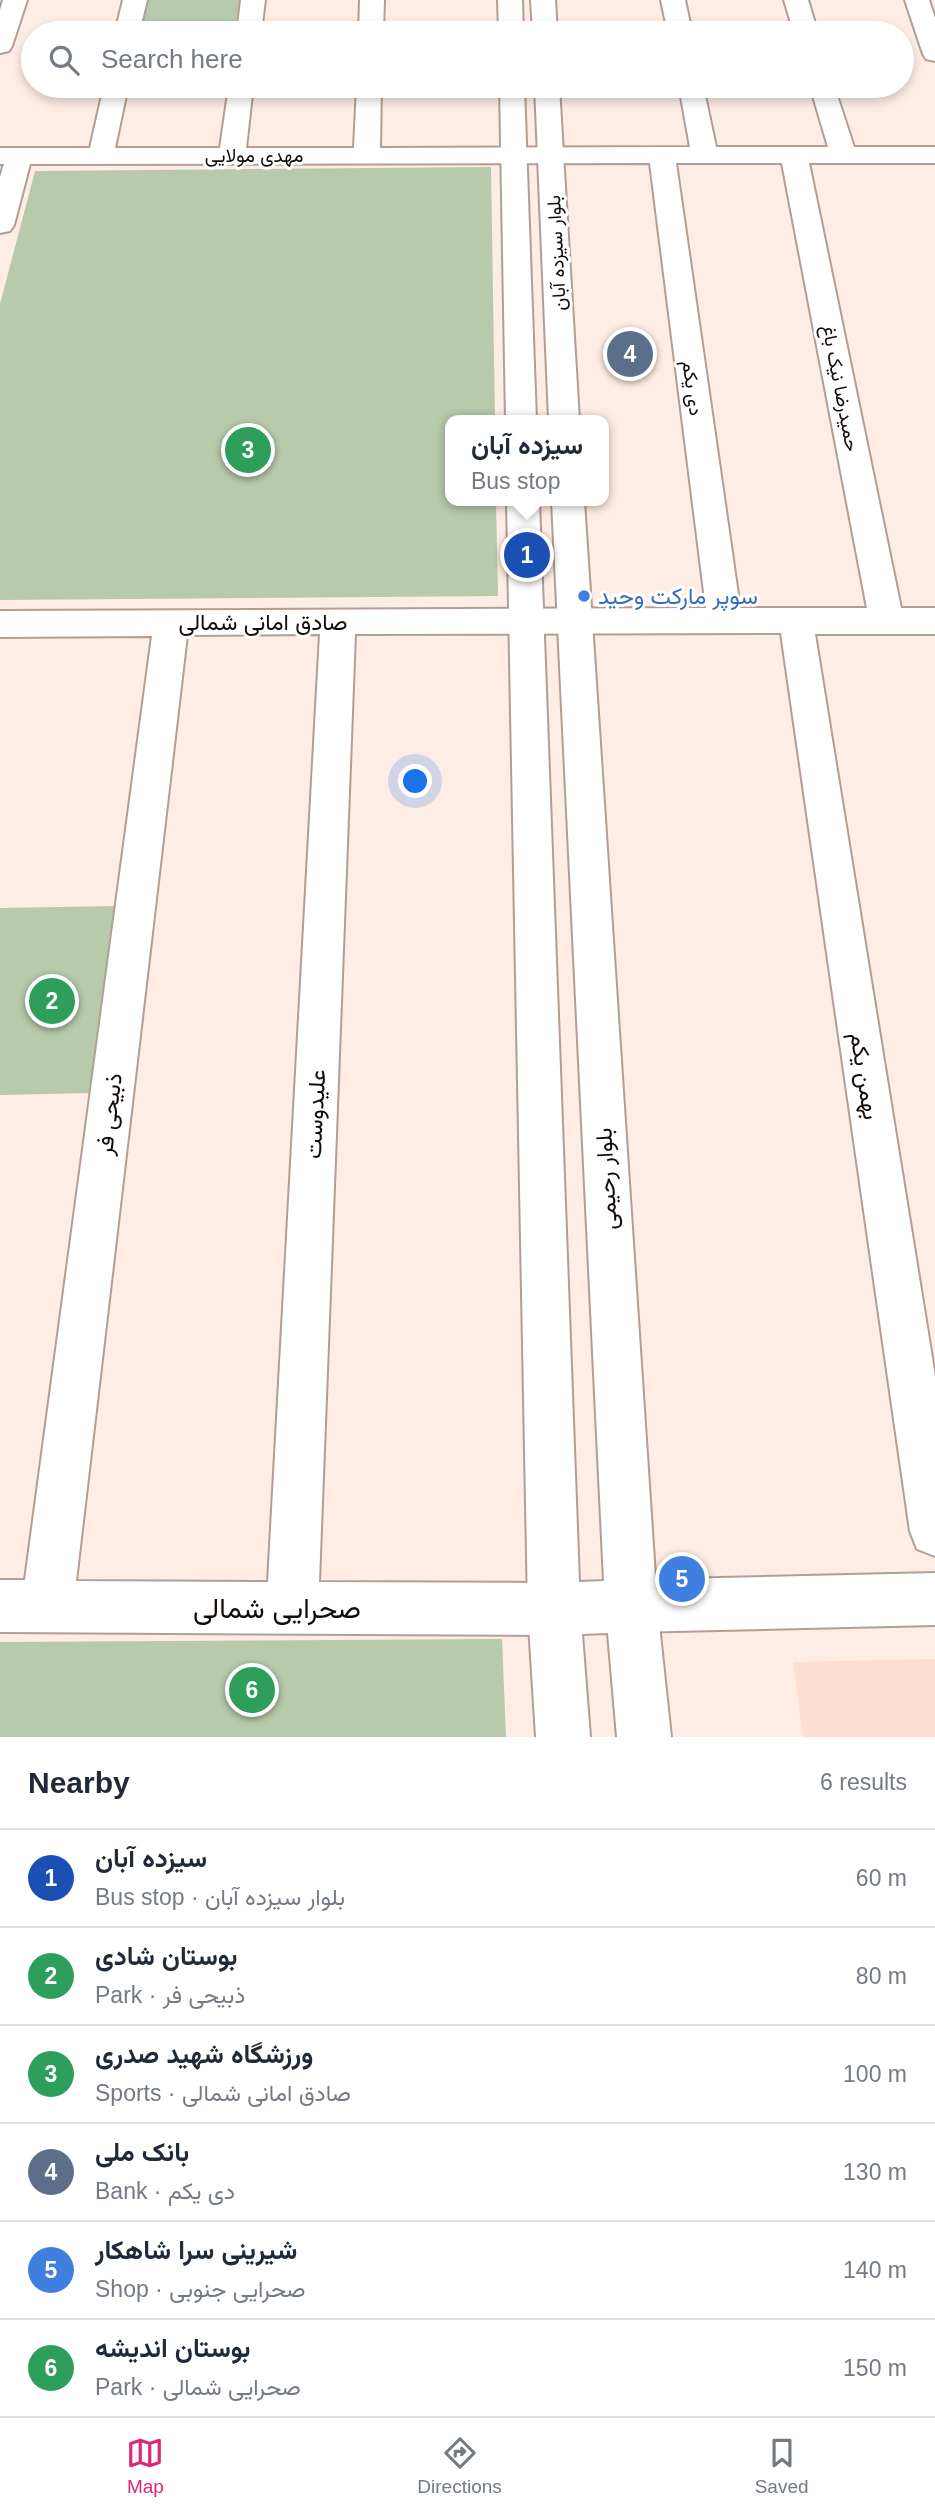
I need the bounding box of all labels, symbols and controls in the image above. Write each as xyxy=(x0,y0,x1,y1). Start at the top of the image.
search box xyxy=(21,21,914,98)
icon: search xyxy=(45,41,83,79)
text: Search here xyxy=(101,44,243,74)
street label: مهدی مولایی xyxy=(205,145,303,167)
street label: بلوار سیزده آبان xyxy=(543,195,571,311)
street label: حمیدرضا نیک باغ xyxy=(816,323,863,454)
pin: 4 xyxy=(607,328,653,380)
street label: دی یکم xyxy=(676,359,707,417)
popup xyxy=(445,415,609,506)
pin: 3 xyxy=(225,424,271,476)
text: سیزده آبان xyxy=(471,430,583,460)
text: Bus stop xyxy=(471,468,560,494)
pin: 1 xyxy=(504,529,550,581)
place label: سوپر مارکت وحید xyxy=(598,583,758,612)
marker: سوپر مارکت وحید xyxy=(576,588,592,604)
street label: صادق امانی شمالی xyxy=(179,609,347,636)
your location xyxy=(398,764,432,798)
pin: 2 xyxy=(29,975,75,1027)
street label: بهمن یکم xyxy=(843,1031,885,1122)
street label: علیدوست xyxy=(300,1069,331,1159)
street label: ذبیحی فر xyxy=(91,1071,129,1158)
street label: بلوار رحیمی xyxy=(590,1127,624,1231)
pin: 5 xyxy=(659,1553,705,1605)
street label: صحرایی شمالی xyxy=(193,1593,361,1626)
pin: 6 xyxy=(229,1664,275,1716)
text: Nearby xyxy=(28,1766,130,1799)
text: 6 results xyxy=(820,1769,907,1795)
text: سیزده آبان xyxy=(95,1843,207,1873)
text: 1 xyxy=(45,1865,57,1891)
text: 60 m xyxy=(856,1865,907,1891)
text: Bus stop · بلوار سیزده آبان xyxy=(95,1884,345,1910)
text: بوستان شادی xyxy=(95,1941,237,1971)
text: 2 xyxy=(45,1963,57,1989)
text: 80 m xyxy=(856,1963,907,1989)
text: Park · ذبیحی فر xyxy=(95,1982,245,2008)
text: ورزشگاه شهید صدری xyxy=(95,2039,313,2069)
text: 3 xyxy=(45,2061,57,2087)
text: 100 m xyxy=(843,2061,907,2087)
text: Sports · صادق امانی شمالی xyxy=(95,2080,351,2106)
text: بانک ملی xyxy=(95,2137,189,2167)
text: 4 xyxy=(45,2159,57,2185)
text: 130 m xyxy=(843,2159,907,2185)
text: Bank · دی یکم xyxy=(95,2178,235,2204)
text: شیرینی سرا شاهکار xyxy=(95,2235,297,2265)
text: 5 xyxy=(45,2257,57,2283)
text: 140 m xyxy=(843,2257,907,2283)
text: Shop · صحرایی جنوبی xyxy=(95,2276,306,2302)
text: بوستان اندیشه xyxy=(95,2333,250,2363)
text: 6 xyxy=(45,2355,57,2381)
text: 150 m xyxy=(843,2355,907,2381)
text: Park · صحرایی شمالی xyxy=(95,2374,301,2400)
tab: Map xyxy=(126,2434,164,2498)
tab: Directions xyxy=(417,2434,502,2498)
tab: Saved xyxy=(755,2434,809,2498)

